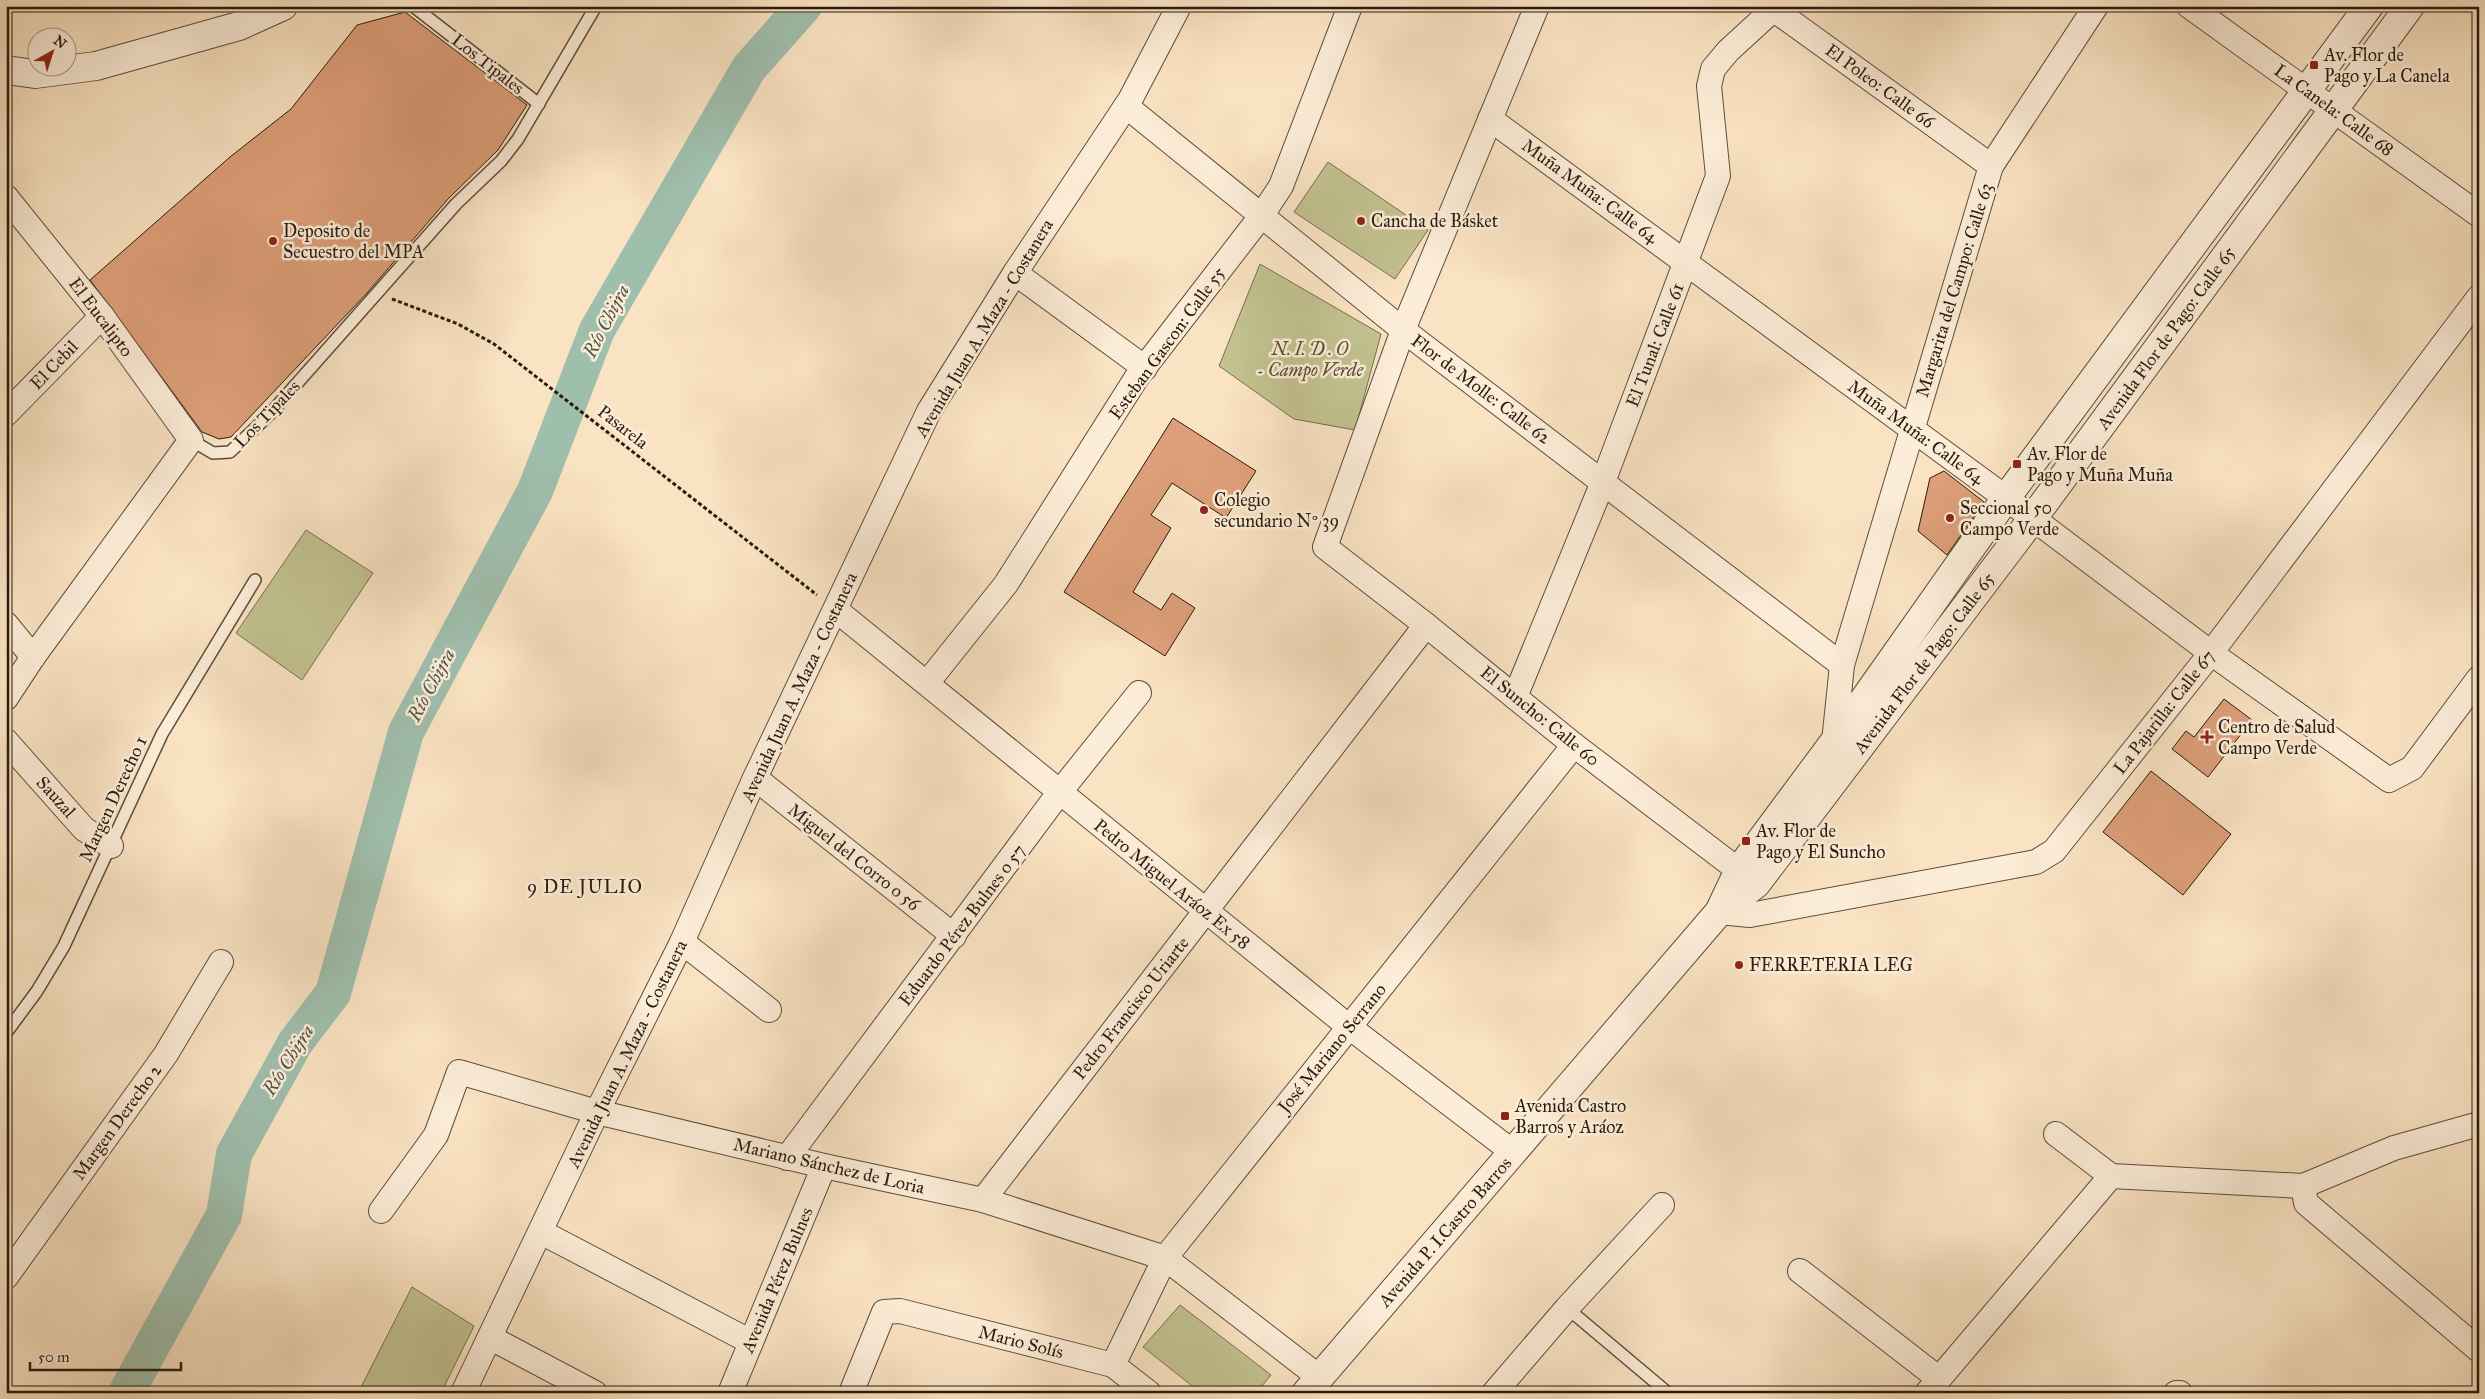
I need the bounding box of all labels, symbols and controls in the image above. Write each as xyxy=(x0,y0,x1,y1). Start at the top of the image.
north arrow xyxy=(28,28,78,78)
street label: Los Tipales xyxy=(447,29,529,99)
text: N xyxy=(50,32,70,53)
street label: El Poleo: Calle 66 xyxy=(1821,39,1940,134)
place label: Av. Flor de Pago y La Canela xyxy=(2323,44,2450,88)
street label: La Canela: Calle 68 xyxy=(2270,59,2398,161)
marker: Av. Flor de Pago y La Canela xyxy=(2308,59,2320,71)
street label: Muña Muña: Calle 64 xyxy=(1518,134,1663,248)
street label: Margarita del Campo: Calle 63 xyxy=(1911,180,1998,400)
place label: Cancha de Básket xyxy=(1371,210,1499,232)
street label: Avenida Juan A. Maza - Costanera xyxy=(909,215,1059,442)
marker: Cancha de Básket xyxy=(1355,215,1367,227)
place label: Deposito de Secuestro del MPA xyxy=(283,220,424,263)
marker: Deposito de Secuestro del MPA xyxy=(267,235,279,247)
street label: Avenida Flor de Pago: Calle 65 xyxy=(2091,242,2241,435)
street label: Esteban Gascon: Calle 55 xyxy=(1104,262,1230,424)
street label: El Eucalipto xyxy=(64,273,138,361)
street label: El Tunal: Calle 61 xyxy=(1621,280,1689,410)
water label: Río Chijra xyxy=(577,281,634,362)
street label: Flor de Molle: Calle 62 xyxy=(1407,329,1555,449)
street label: El Cebil xyxy=(25,336,83,394)
park label: N. I. D . O - Campo Verde xyxy=(1257,338,1364,382)
street label: Muña Muña: Calle 64 xyxy=(1844,375,1989,489)
street label: Los Tipales xyxy=(229,376,305,452)
street label: Pasarela xyxy=(593,400,653,454)
place label: Av. Flor de Pago y Muña Muña xyxy=(2026,443,2173,487)
marker: Av. Flor de Pago y Muña Muña xyxy=(2011,458,2023,470)
place label: Colegio secundario Nº 39 xyxy=(1214,489,1339,532)
place label: Seccional 50 Campo Verde xyxy=(1960,497,2059,540)
marker: Colegio secundario Nº 39 xyxy=(1198,504,1210,516)
marker: Seccional 50 Campo Verde xyxy=(1944,512,1956,524)
street label: Avenida Juan A. Maza - Costanera xyxy=(736,568,863,807)
street label: Avenida Flor de Pago: Calle 65 xyxy=(1848,568,2001,759)
water label: Río Chijra xyxy=(402,645,460,726)
street label: La Pajarilla: Calle 67 xyxy=(2109,646,2219,778)
street label: El Suncho: Calle 60 xyxy=(1476,661,1604,771)
place label: Centro de Salud Campo Verde xyxy=(2218,716,2335,759)
marker: Centro de Salud Campo Verde xyxy=(2200,730,2214,744)
street label: Margen Derecho 1 xyxy=(74,733,153,866)
street label: Sauzal xyxy=(32,772,80,822)
street label: Miguel del Corro o 56 xyxy=(783,799,925,917)
street label: Pedro Miguel Aráoz Ex 58 xyxy=(1089,814,1255,955)
place label: Av. Flor de Pago y El Suncho xyxy=(1755,820,1885,864)
marker: Av. Flor de Pago y El Suncho xyxy=(1740,835,1752,847)
street label: Eduardo Pérez Bulnes o 57 xyxy=(894,840,1030,1010)
district label: 9 DE JULIO xyxy=(527,875,643,899)
street label: Pedro Francisco Uriarte xyxy=(1068,932,1194,1084)
street label: Avenida Juan A. Maza - Costanera xyxy=(562,936,693,1173)
place label: FERRETERIA LEG xyxy=(1749,954,1913,976)
marker: FERRETERIA LEG xyxy=(1733,959,1745,971)
street label: José Mariano Serrano xyxy=(1272,979,1392,1119)
water label: Río Chijra xyxy=(257,1021,319,1100)
street label: Margen Derecho 2 xyxy=(68,1060,167,1185)
place label: Avenida Castro Barros y Aráoz xyxy=(1514,1095,1626,1138)
marker: Avenida Castro Barros y Aráoz xyxy=(1499,1110,1511,1122)
street label: Mariano Sánchez de Loria xyxy=(731,1133,927,1199)
street label: Avenida P. I.Castro Barros xyxy=(1373,1152,1516,1312)
street label: Avenida Pérez Bulnes xyxy=(736,1204,818,1357)
street label: Mario Solís xyxy=(976,1321,1066,1363)
scale bar xyxy=(30,1339,181,1371)
text: 50 m xyxy=(38,1348,70,1366)

